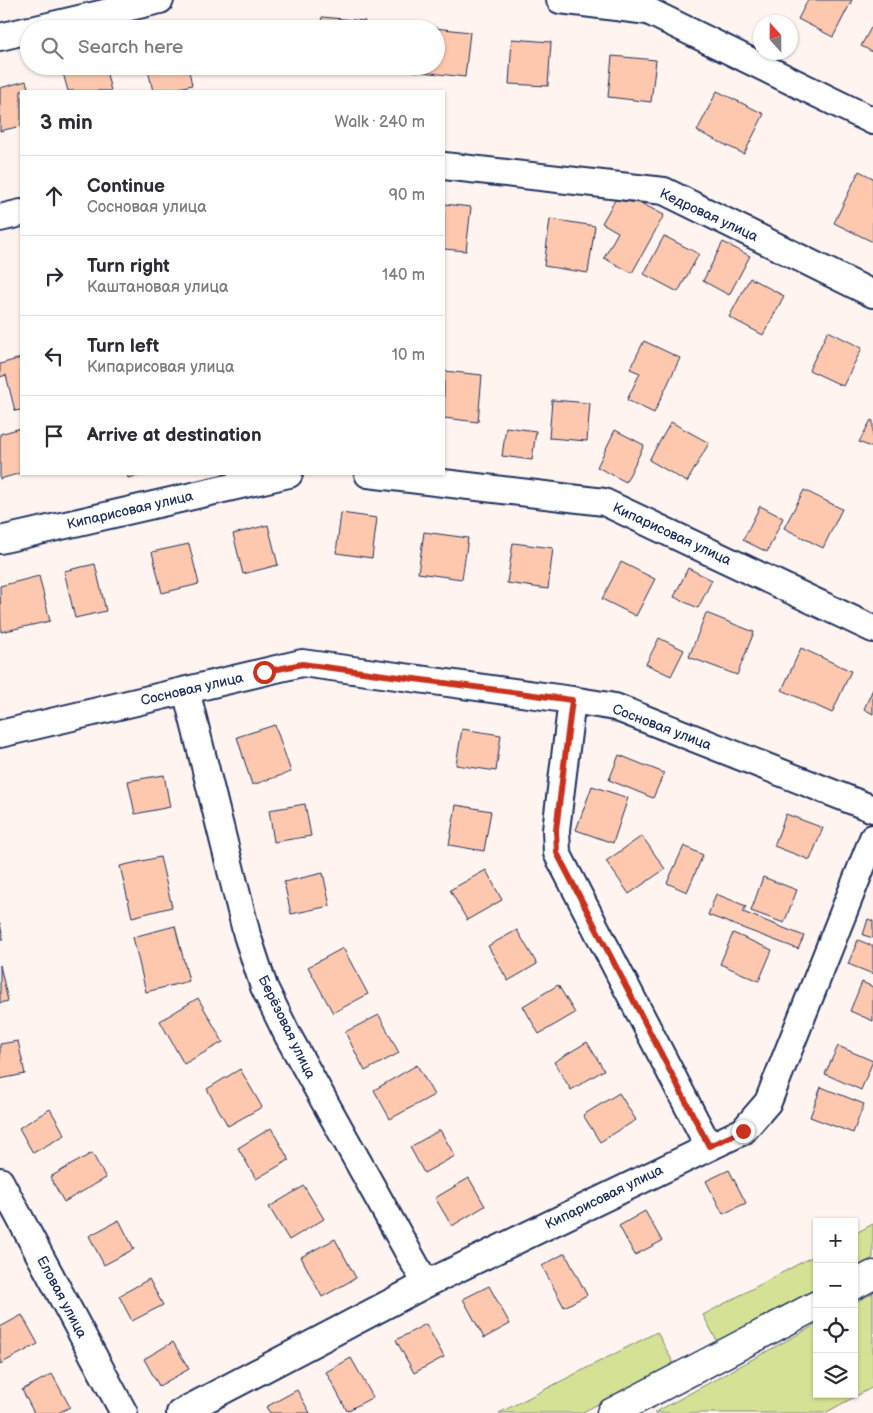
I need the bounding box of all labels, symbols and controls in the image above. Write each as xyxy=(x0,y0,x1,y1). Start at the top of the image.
north arrow xyxy=(753,15,798,60)
search box xyxy=(20,20,445,75)
icon: search xyxy=(38,34,66,62)
text: Search here xyxy=(78,36,183,59)
text: 3 min xyxy=(40,110,93,135)
text: Walk · 240 m xyxy=(335,113,425,132)
text: Continue xyxy=(87,175,165,198)
icon: ahead xyxy=(40,182,68,210)
street label: Кедровая улица xyxy=(657,185,761,245)
text: 90 m xyxy=(389,186,425,205)
text: Сосновая улица xyxy=(87,198,207,217)
text: Turn right xyxy=(87,255,170,278)
icon: right xyxy=(40,262,68,290)
text: 140 m xyxy=(382,266,425,285)
text: Каштановая улица xyxy=(87,278,228,297)
text: Turn left xyxy=(87,335,159,358)
icon: left xyxy=(40,342,68,370)
text: 10 m xyxy=(392,346,425,365)
text: Кипарисовая улица xyxy=(87,358,234,377)
icon: arrive xyxy=(40,422,68,450)
text: Arrive at destination xyxy=(87,424,262,447)
street label: Кипарисовая улица xyxy=(65,487,195,533)
street label: Кипарисовая улица xyxy=(610,499,735,569)
route start xyxy=(253,661,276,684)
street label: Сосновая улица xyxy=(139,669,246,709)
street label: Сосновая улица xyxy=(610,700,715,754)
street label: Берёзовая улица xyxy=(255,972,320,1082)
route end xyxy=(732,1120,755,1143)
street label: Кипарисовая улица xyxy=(542,1161,666,1233)
map controls xyxy=(813,1218,858,1398)
button: + xyxy=(813,1218,858,1263)
street label: Еловая улица xyxy=(33,1253,91,1341)
button: − xyxy=(813,1263,858,1308)
button: locate xyxy=(813,1308,858,1353)
button: layers xyxy=(813,1353,858,1398)

